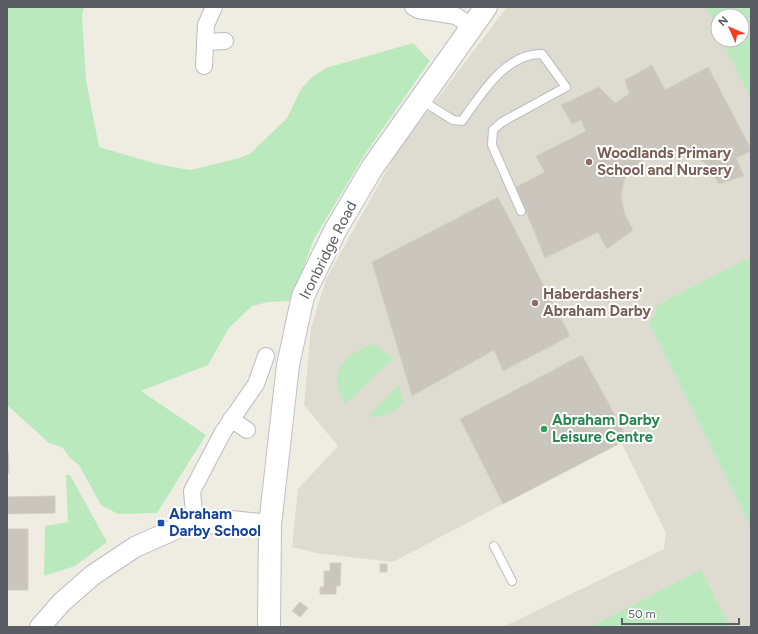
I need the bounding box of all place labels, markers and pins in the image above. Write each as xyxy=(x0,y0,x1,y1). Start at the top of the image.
place label: Woodlands Primary School and Nursery xyxy=(597,144,732,179)
marker: Woodlands Primary School and Nursery xyxy=(584,157,594,167)
place label: Haberdashers' Abraham Darby xyxy=(543,285,651,320)
marker: Haberdashers' Abraham Darby xyxy=(530,298,540,308)
place label: Abraham Darby Leisure Centre xyxy=(552,411,660,446)
marker: Abraham Darby Leisure Centre xyxy=(539,424,549,434)
place label: Abraham Darby School xyxy=(169,505,261,540)
marker: Abraham Darby School xyxy=(156,518,166,528)

